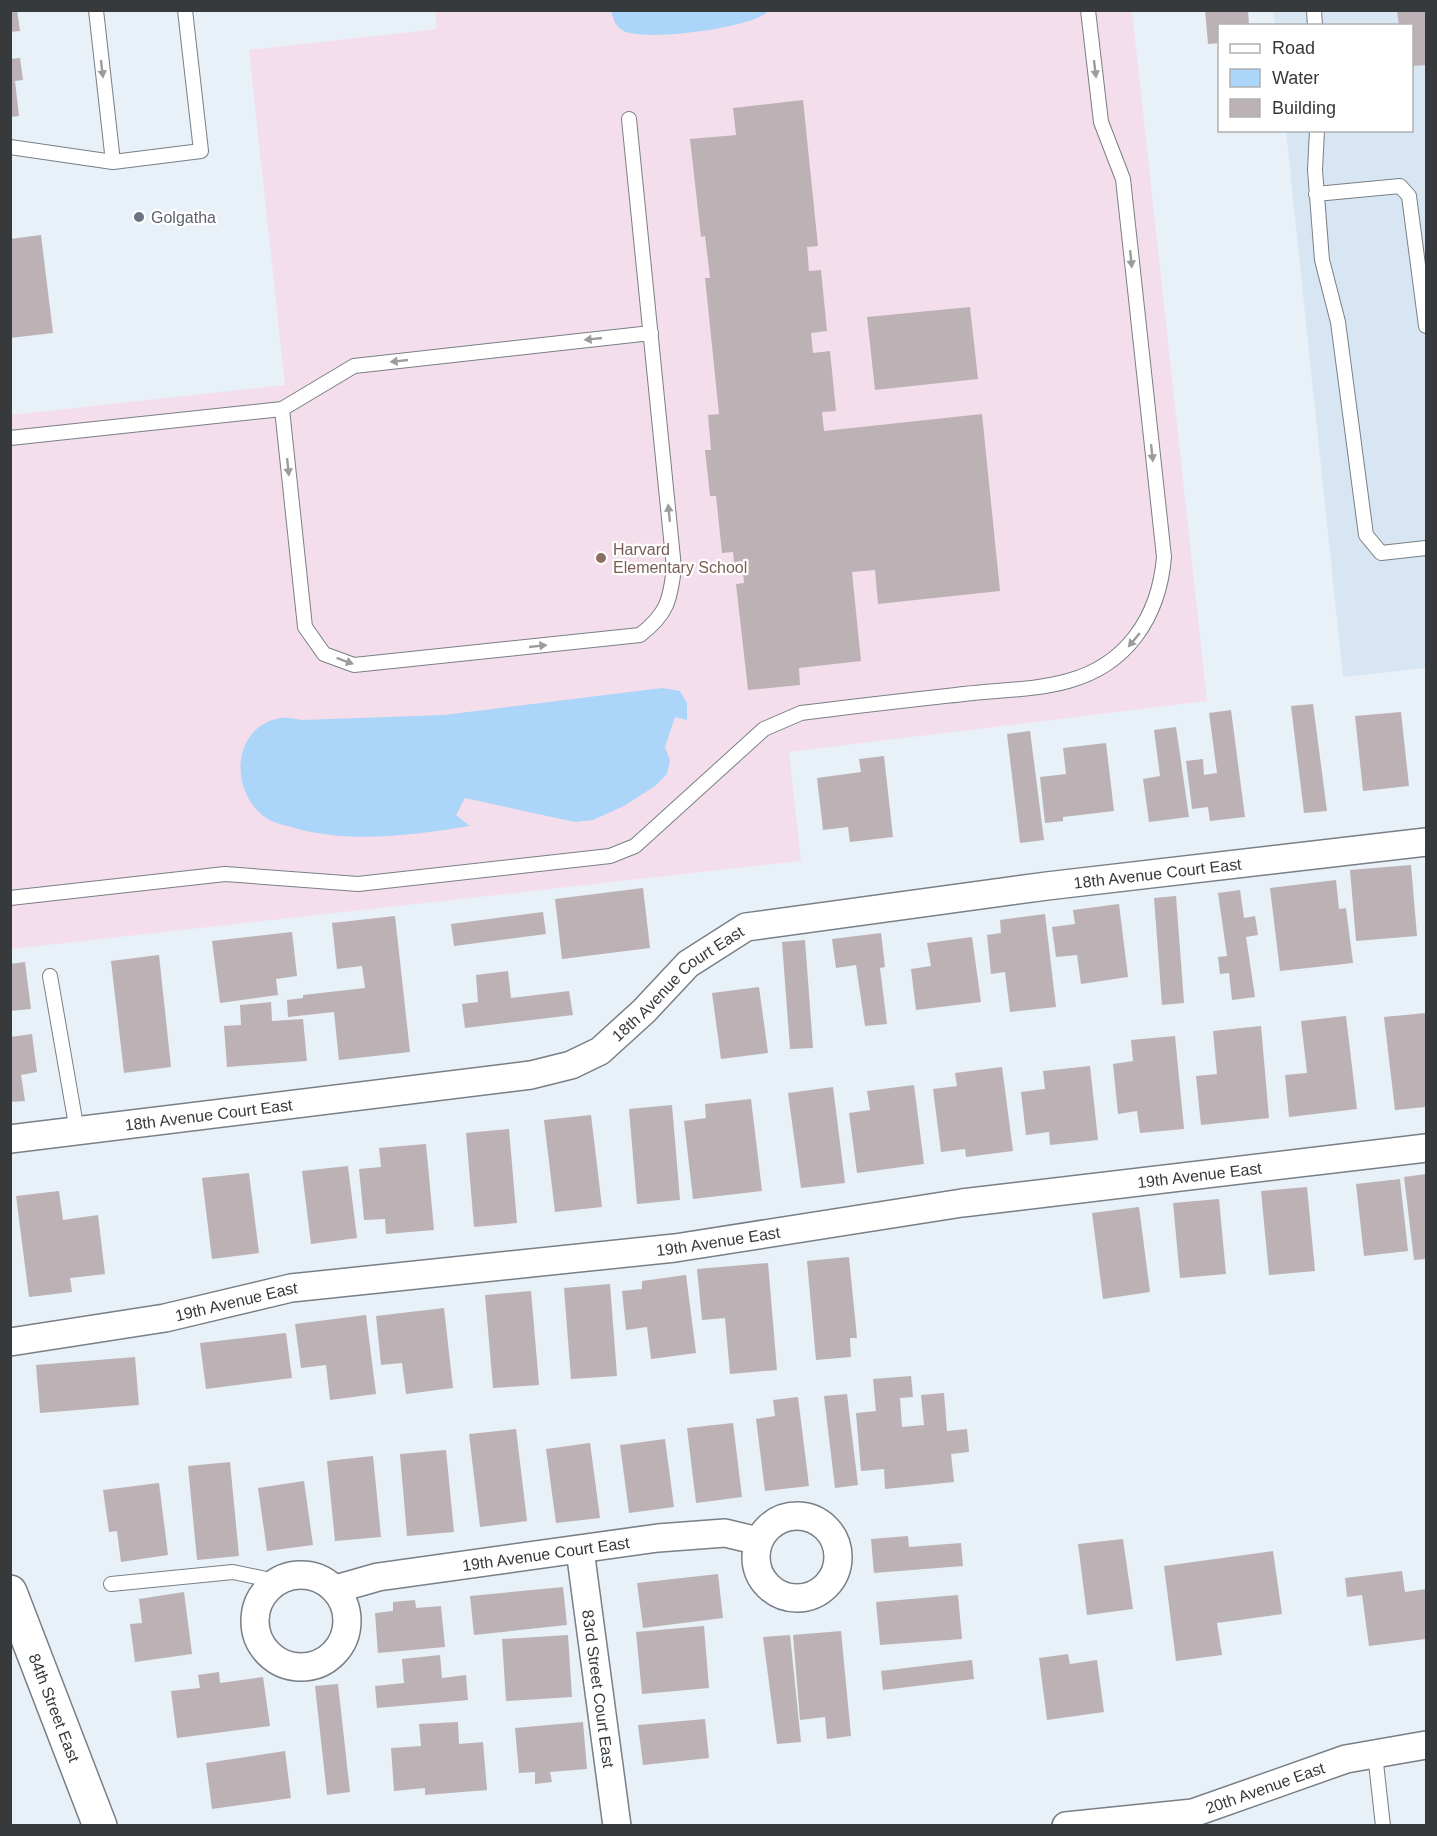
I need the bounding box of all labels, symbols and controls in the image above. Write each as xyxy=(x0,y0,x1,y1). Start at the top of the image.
legend xyxy=(1218,24,1413,132)
text: Road xyxy=(1272,38,1315,58)
one-way arrow xyxy=(98,59,107,78)
one-way arrow xyxy=(1090,59,1099,78)
text: Water xyxy=(1272,68,1319,88)
text: Building xyxy=(1272,98,1336,118)
place label: Golgatha xyxy=(151,209,216,226)
marker: Golgatha xyxy=(132,210,146,224)
one-way arrow xyxy=(1127,249,1136,268)
one-way arrow xyxy=(583,334,602,344)
one-way arrow xyxy=(389,356,408,366)
one-way arrow xyxy=(1148,443,1157,462)
one-way arrow xyxy=(283,457,293,476)
one-way arrow xyxy=(664,504,674,523)
place label: Harvard Elementary School xyxy=(613,541,747,576)
marker: Harvard Elementary School xyxy=(594,551,608,565)
one-way arrow xyxy=(1128,632,1141,647)
one-way arrow xyxy=(528,641,547,651)
one-way arrow xyxy=(336,657,354,667)
street label: 18th Avenue Court East xyxy=(1073,855,1243,891)
street label: 18th Avenue Court East xyxy=(609,922,747,1044)
street label: 18th Avenue Court East xyxy=(124,1096,294,1133)
street label: 19th Avenue East xyxy=(1136,1159,1263,1191)
street label: 19th Avenue East xyxy=(655,1223,782,1258)
street label: 19th Avenue East xyxy=(173,1279,299,1324)
street label: 19th Avenue Court East xyxy=(461,1534,631,1574)
street label: 83rd Street Court East xyxy=(580,1609,618,1769)
street label: 84th Street East xyxy=(26,1651,83,1765)
street label: 20th Avenue East xyxy=(1203,1759,1327,1816)

